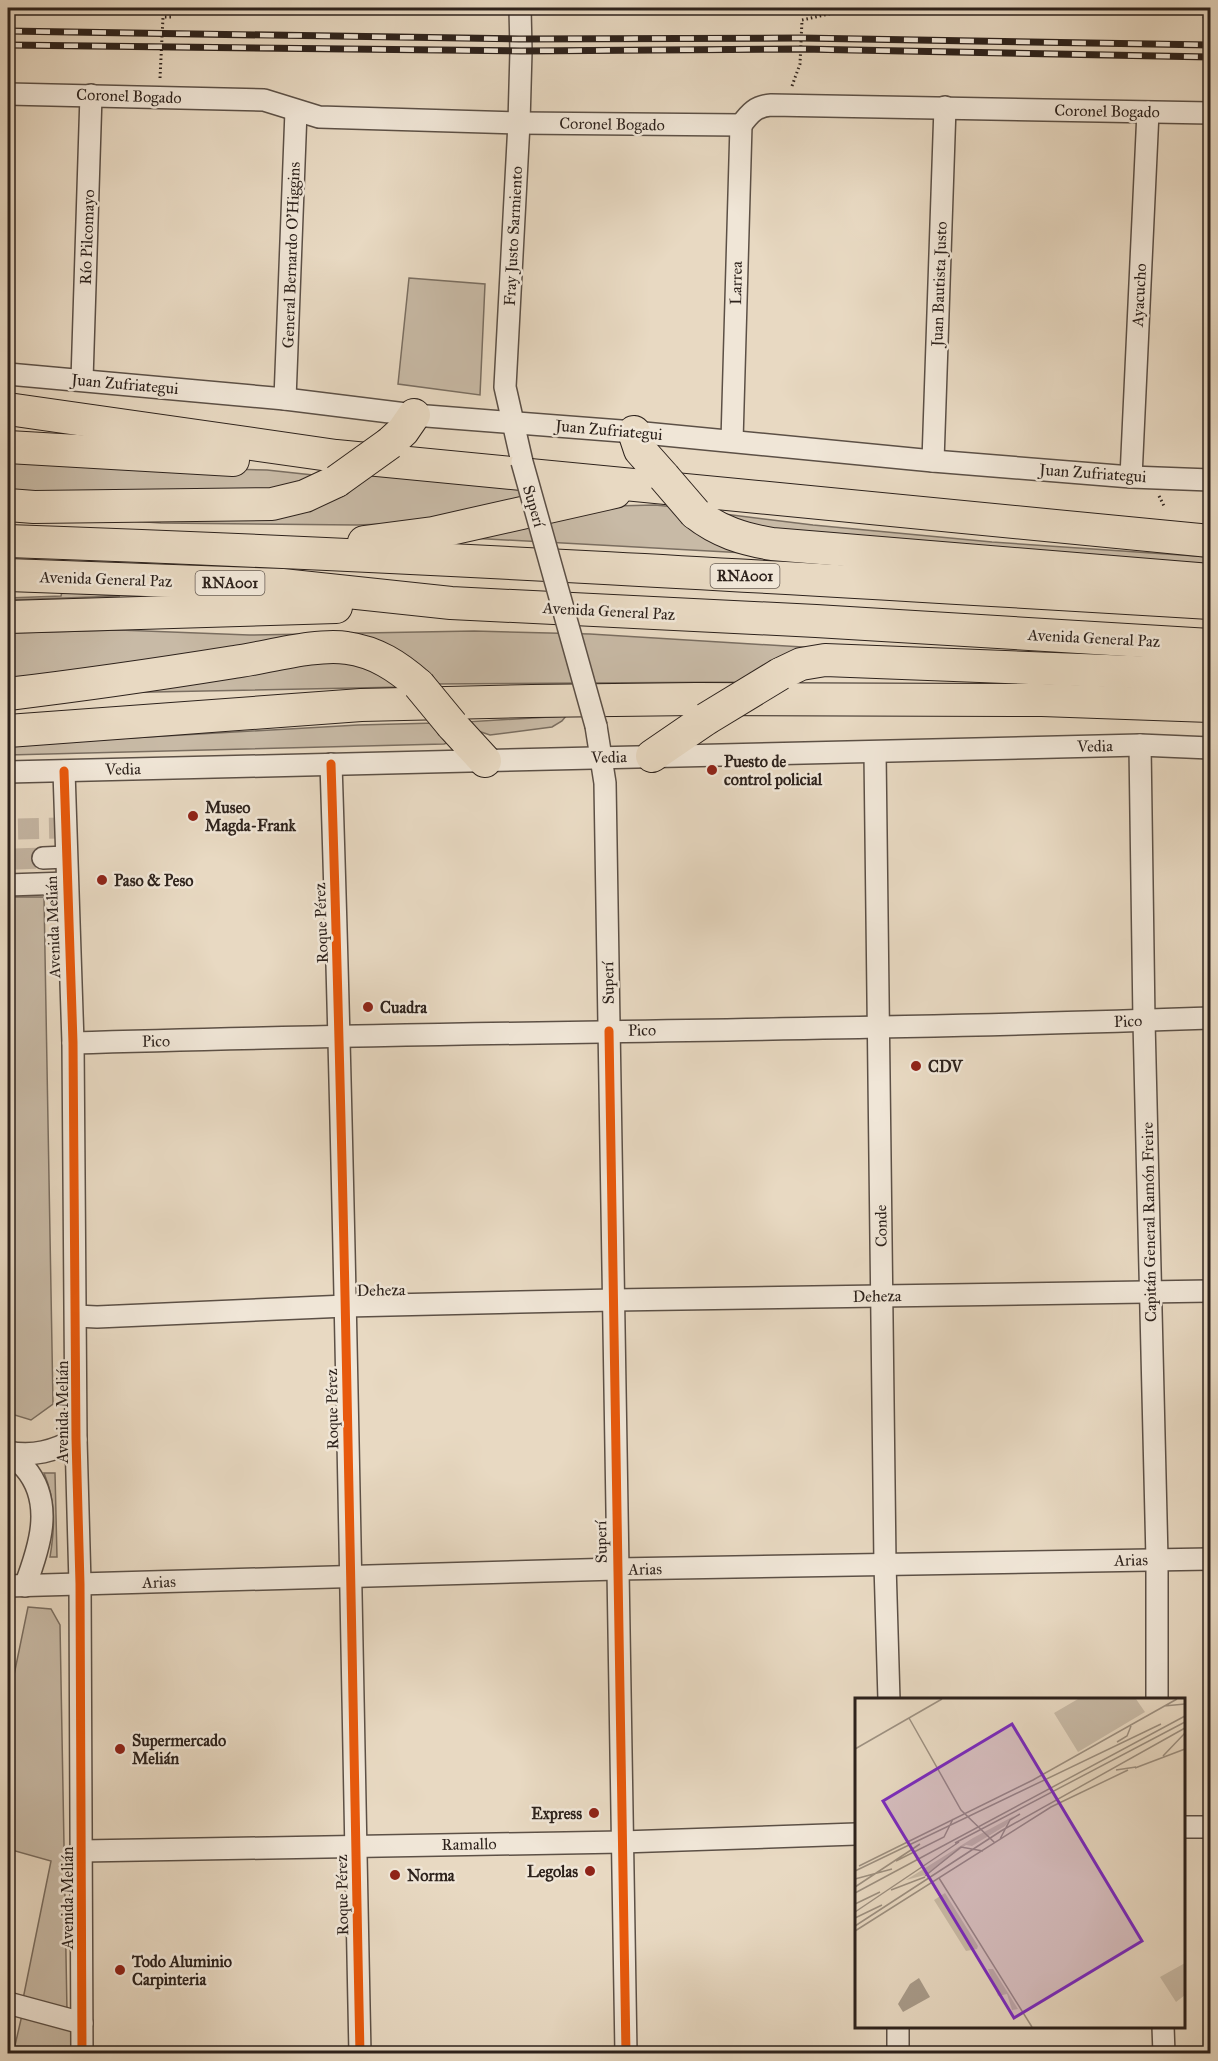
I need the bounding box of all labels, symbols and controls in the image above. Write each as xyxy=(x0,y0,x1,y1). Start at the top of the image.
street label: Coronel Bogado xyxy=(76,85,182,108)
street label: Coronel Bogado xyxy=(1054,101,1160,122)
street label: Coronel Bogado xyxy=(559,114,665,135)
street label: General Bernardo O'Higgins xyxy=(278,161,305,349)
street label: Fray Justo Sarmiento xyxy=(500,166,527,307)
street label: Río Pilcomayo xyxy=(76,189,98,285)
street label: Juan Bautista Justo xyxy=(927,221,952,349)
street label: Larrea xyxy=(726,261,746,305)
street label: Ayacucho xyxy=(1128,263,1150,328)
street label: Juan Zufriategui xyxy=(69,370,180,399)
street label: Juan Zufriategui xyxy=(553,416,664,445)
street label: Juan Zufriategui xyxy=(1037,460,1148,487)
street label: Superí xyxy=(519,483,549,530)
road number: RNA001 xyxy=(710,564,780,588)
street label: Avenida General Paz xyxy=(38,567,173,591)
road number: RNA001 xyxy=(196,571,264,595)
street label: Avenida General Paz xyxy=(541,598,676,624)
street label: Avenida General Paz xyxy=(1026,625,1161,651)
street label: Vedia xyxy=(1076,736,1113,756)
street label: Vedia xyxy=(590,747,627,767)
place label: Puesto de control policial xyxy=(724,752,823,790)
street label: Vedia xyxy=(104,759,141,779)
marker: Puesto de control policial xyxy=(705,763,719,777)
place label: Museo Magda-Frank xyxy=(205,798,297,836)
marker: Museo Magda-Frank xyxy=(186,809,200,823)
place label: Paso & Peso xyxy=(114,871,194,890)
marker: Paso & Peso xyxy=(95,873,109,887)
street label: Avenida Melián xyxy=(42,875,64,980)
street label: Roque Pérez xyxy=(310,882,333,964)
street label: Superí xyxy=(598,961,618,1005)
place label: Cuadra xyxy=(380,998,428,1017)
marker: Cuadra xyxy=(361,1000,375,1014)
street label: Pico xyxy=(1113,1011,1143,1031)
street label: Pico xyxy=(628,1020,656,1040)
street label: Pico xyxy=(142,1031,170,1051)
place label: CDV xyxy=(928,1057,963,1076)
marker: CDV xyxy=(909,1059,923,1073)
street label: Capitán General Ramón Freire xyxy=(1138,1122,1160,1322)
street label: Conde xyxy=(871,1204,891,1247)
street label: Deheza xyxy=(356,1280,406,1300)
street label: Deheza xyxy=(852,1286,902,1306)
street label: Avenida Melián xyxy=(53,1360,72,1464)
street label: Roque Pérez xyxy=(322,1368,343,1450)
street label: Superí xyxy=(591,1520,611,1564)
street label: Arias xyxy=(1113,1550,1148,1570)
street label: Arias xyxy=(627,1559,662,1579)
street label: Arias xyxy=(141,1572,176,1592)
inset map xyxy=(855,1698,1185,2028)
place label: Supermercado Melián xyxy=(132,1731,226,1768)
marker: Supermercado Melián xyxy=(113,1742,127,1756)
place label: Express xyxy=(531,1804,582,1824)
marker: Express xyxy=(587,1806,601,1820)
street label: Ramallo xyxy=(441,1834,497,1854)
street label: Avenida Melián xyxy=(58,1846,77,1950)
street label: Roque Pérez xyxy=(332,1854,353,1936)
place label: Legolas xyxy=(527,1862,578,1882)
marker: Legolas xyxy=(583,1864,597,1878)
place label: Norma xyxy=(407,1866,456,1885)
marker: Norma xyxy=(388,1868,402,1882)
place label: Todo Aluminio Carpinteria xyxy=(131,1952,232,1990)
marker: Todo Aluminio Carpinteria xyxy=(113,1963,127,1977)

